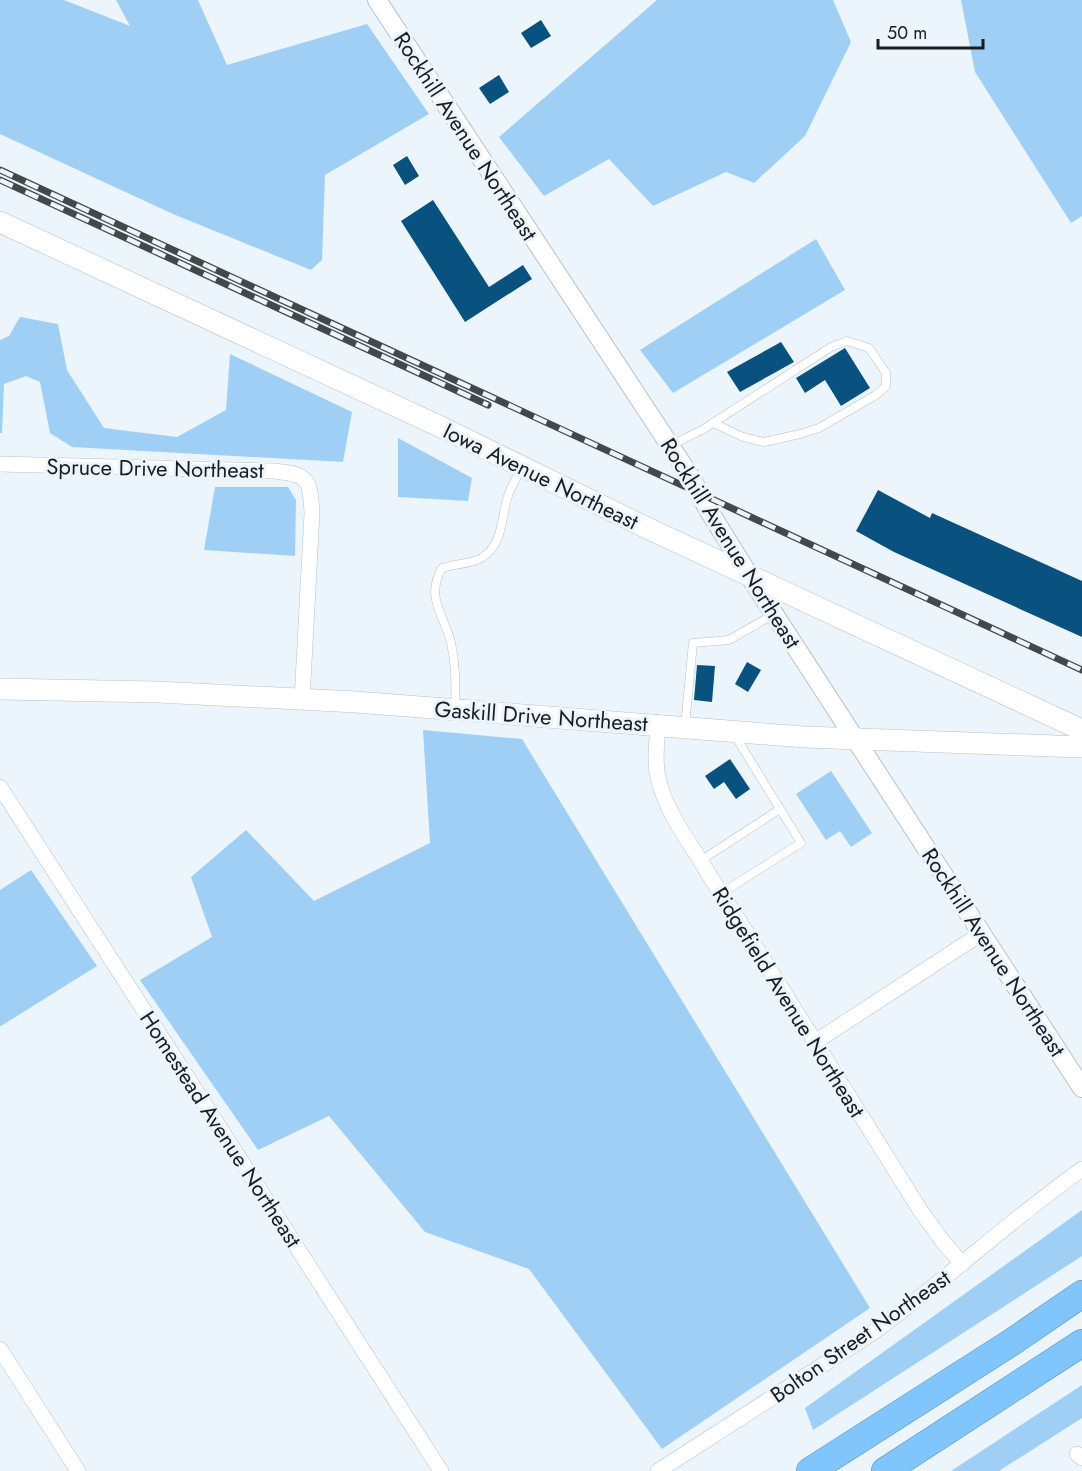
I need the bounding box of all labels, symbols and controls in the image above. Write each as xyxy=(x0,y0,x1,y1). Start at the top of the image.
scale bar xyxy=(878,12,983,50)
text: 50 m xyxy=(887,20,927,46)
street label: Rockhill Avenue Northeast xyxy=(386,25,546,247)
street label: Iowa Avenue Northeast xyxy=(438,415,645,538)
street label: Rockhill Avenue Northeast xyxy=(653,431,809,655)
street label: Spruce Drive Northeast xyxy=(46,450,265,486)
street label: Gaskill Drive Northeast xyxy=(433,693,649,739)
street label: Rockhill Avenue Northeast xyxy=(914,841,1074,1063)
street label: Ridgefield Avenue Northeast xyxy=(705,880,874,1124)
street label: Homestead Avenue Northeast xyxy=(132,1005,310,1254)
street label: Bolton Street Northeast xyxy=(763,1261,957,1410)

